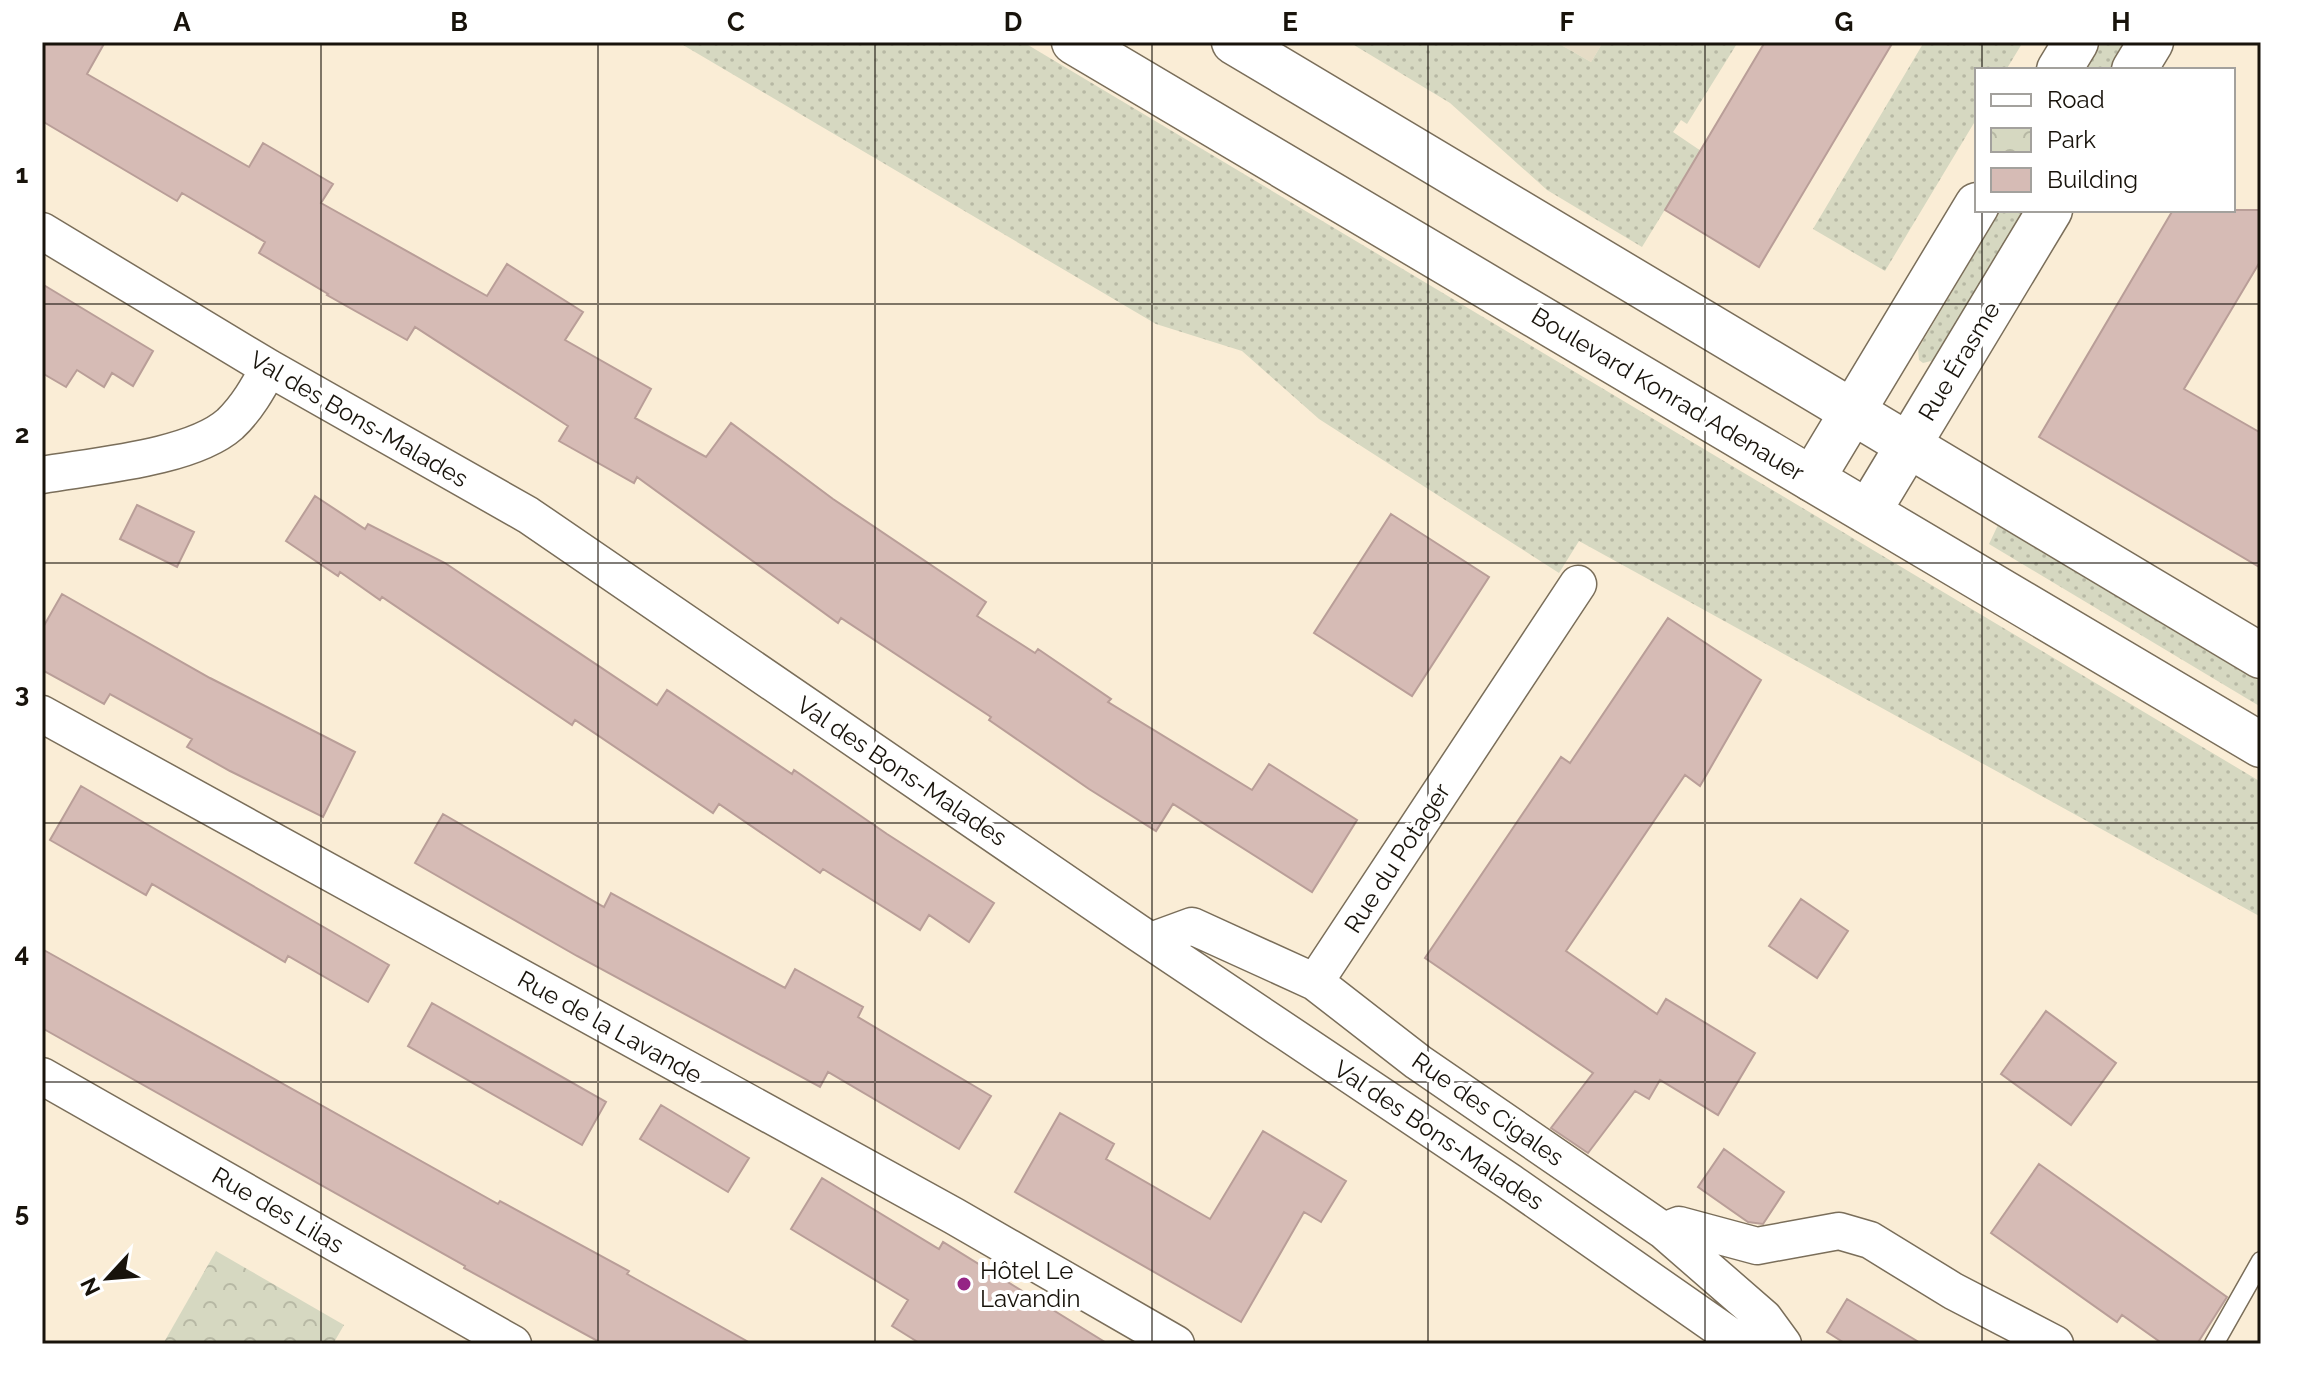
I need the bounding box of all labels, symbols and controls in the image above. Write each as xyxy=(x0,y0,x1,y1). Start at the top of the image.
text: A xyxy=(173,7,191,37)
text: B xyxy=(450,7,468,37)
text: C xyxy=(727,7,745,37)
text: D xyxy=(1004,7,1022,37)
text: E xyxy=(1282,7,1298,37)
text: F xyxy=(1560,7,1575,37)
text: G xyxy=(1835,7,1853,37)
text: H xyxy=(2111,7,2131,37)
legend xyxy=(1975,68,2235,212)
text: Road xyxy=(2047,85,2105,114)
text: Park xyxy=(2047,125,2096,154)
text: 1 xyxy=(16,159,29,189)
text: Building xyxy=(2047,165,2138,194)
street label: Rue Érasme xyxy=(1912,296,2006,426)
street label: Boulevard Konrad Adenauer xyxy=(1526,301,1810,487)
street label: Val des Bons-Malades xyxy=(245,345,473,493)
text: 2 xyxy=(15,419,29,449)
text: 3 xyxy=(15,678,29,708)
street label: Val des Bons-Malades xyxy=(792,690,1012,852)
street label: Rue du Potager xyxy=(1338,777,1456,938)
text: 4 xyxy=(15,938,29,968)
street label: Rue de la Lavande xyxy=(513,964,707,1090)
street label: Rue des Cigales xyxy=(1407,1046,1569,1172)
street label: Val des Bons-Malades xyxy=(1329,1054,1549,1216)
street label: Rue des Lilas xyxy=(207,1161,349,1259)
text: 5 xyxy=(15,1197,29,1227)
north arrow xyxy=(68,1238,148,1318)
place label: Hôtel Le Lavandin xyxy=(980,1256,1080,1313)
text: N xyxy=(75,1274,105,1300)
marker: Hôtel Le Lavandin xyxy=(955,1275,973,1293)

